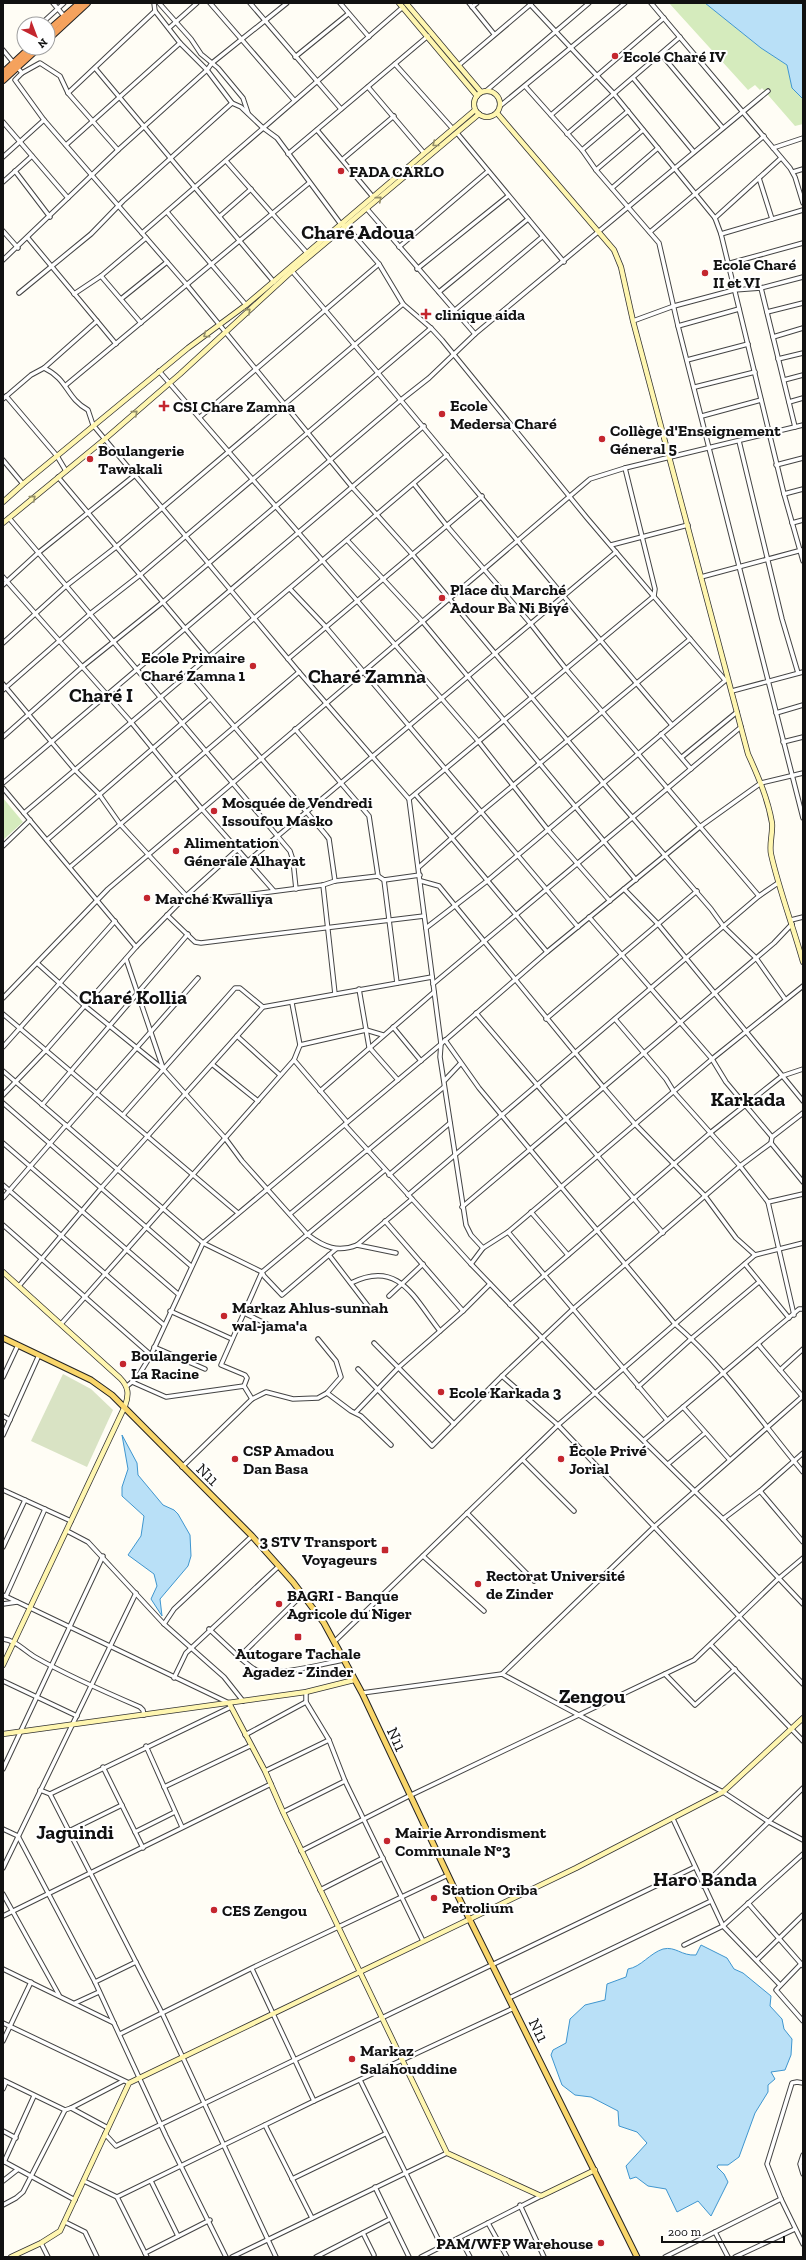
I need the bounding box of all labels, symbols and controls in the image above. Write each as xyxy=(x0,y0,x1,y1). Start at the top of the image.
north arrow xyxy=(16,16,56,56)
text: N xyxy=(34,35,50,51)
place label: Ecole Charé IV xyxy=(623,47,726,66)
marker: Ecole Charé IV xyxy=(610,51,620,61)
one-way arrow xyxy=(432,140,439,147)
place label: FADA CARLO xyxy=(349,162,445,181)
marker: FADA CARLO xyxy=(336,166,346,176)
one-way arrow xyxy=(374,196,382,203)
district label: Charé Adoua xyxy=(301,220,415,244)
place label: Ecole Charé II et VI xyxy=(713,255,796,292)
marker: Ecole Charé II et VI xyxy=(700,268,710,278)
place label: clinique aida xyxy=(435,305,525,324)
one-way arrow xyxy=(244,308,251,315)
marker: clinique aida xyxy=(420,308,432,320)
one-way arrow xyxy=(203,330,210,337)
place label: Ecole Medersa Charé xyxy=(450,396,557,433)
place label: CSI Chare Zamna xyxy=(173,397,295,416)
marker: CSI Chare Zamna xyxy=(158,400,170,412)
marker: Ecole Medersa Charé xyxy=(437,409,447,419)
one-way arrow xyxy=(130,410,137,417)
place label: Collège d'Enseignement Géneral 5 xyxy=(610,421,781,458)
marker: Collège d'Enseignement Géneral 5 xyxy=(597,434,607,444)
place label: Boulangerie Tawakali xyxy=(98,441,184,478)
marker: Boulangerie Tawakali xyxy=(85,454,95,464)
one-way arrow xyxy=(28,496,35,503)
place label: Place du Marché Adour Ba Ni Biyé xyxy=(450,580,569,617)
marker: Place du Marché Adour Ba Ni Biyé xyxy=(437,593,447,603)
place label: Ecole Primaire Charé Zamna 1 xyxy=(141,648,246,685)
marker: Ecole Primaire Charé Zamna 1 xyxy=(248,661,258,671)
district label: Charé Zamna xyxy=(308,664,426,688)
district label: Charé I xyxy=(69,683,133,707)
place label: Mosquée de Vendredi Issoufou Masko xyxy=(222,793,373,830)
marker: Mosquée de Vendredi Issoufou Masko xyxy=(209,806,219,816)
place label: Alimentation Génerale Alhayat xyxy=(184,833,306,870)
marker: Alimentation Génerale Alhayat xyxy=(171,846,181,856)
place label: Marché Kwalliya xyxy=(155,889,273,908)
marker: Marché Kwalliya xyxy=(142,893,152,903)
district label: Charé Kollia xyxy=(79,985,187,1009)
district label: Karkada xyxy=(711,1087,785,1111)
place label: Markaz Ahlus-sunnah wal-jama'a xyxy=(232,1298,389,1335)
marker: Markaz Ahlus-sunnah wal-jama'a xyxy=(219,1311,229,1321)
place label: Boulangerie La Racine xyxy=(131,1346,217,1383)
marker: Boulangerie La Racine xyxy=(118,1359,128,1369)
place label: Ecole Karkada 3 xyxy=(449,1383,562,1402)
marker: Ecole Karkada 3 xyxy=(436,1387,446,1397)
place label: CSP Amadou Dan Basa xyxy=(243,1441,335,1478)
place label: École Privé Jorial xyxy=(569,1441,647,1478)
marker: CSP Amadou Dan Basa xyxy=(230,1454,240,1464)
marker: École Privé Jorial xyxy=(556,1454,566,1464)
street label: N11 xyxy=(192,1459,223,1490)
place label: 3 STV Transport Voyageurs xyxy=(259,1532,378,1569)
marker: 3 STV Transport Voyageurs xyxy=(380,1545,390,1555)
place label: Rectorat Université de Zinder xyxy=(486,1566,625,1603)
marker: Rectorat Université de Zinder xyxy=(473,1579,483,1589)
place label: BAGRI - Banque Agricole du Niger xyxy=(287,1586,412,1623)
marker: BAGRI - Banque Agricole du Niger xyxy=(274,1599,284,1609)
marker: Autogare Tachale Agadez - Zinder xyxy=(293,1632,303,1642)
place label: Autogare Tachale Agadez - Zinder xyxy=(235,1644,361,1681)
district label: Zengou xyxy=(559,1684,626,1708)
street label: N11 xyxy=(383,1724,410,1754)
district label: Jaguindi xyxy=(36,1820,114,1844)
place label: Mairie Arrondisment Communale N°3 xyxy=(395,1823,547,1860)
marker: Mairie Arrondisment Communale N°3 xyxy=(382,1836,392,1846)
district label: Haro Banda xyxy=(653,1867,757,1891)
place label: Station Oriba Petrolium xyxy=(442,1880,538,1917)
marker: Station Oriba Petrolium xyxy=(429,1893,439,1903)
place label: CES Zengou xyxy=(222,1901,308,1920)
marker: CES Zengou xyxy=(209,1905,219,1915)
street label: N11 xyxy=(525,2015,552,2045)
place label: Markaz Salahouddine xyxy=(360,2041,457,2078)
marker: Markaz Salahouddine xyxy=(347,2054,357,2064)
scale bar xyxy=(662,2218,784,2244)
text: 200 m xyxy=(668,2225,702,2239)
place label: PAM/WFP Warehouse xyxy=(436,2234,593,2253)
marker: PAM/WFP Warehouse xyxy=(596,2238,606,2248)

